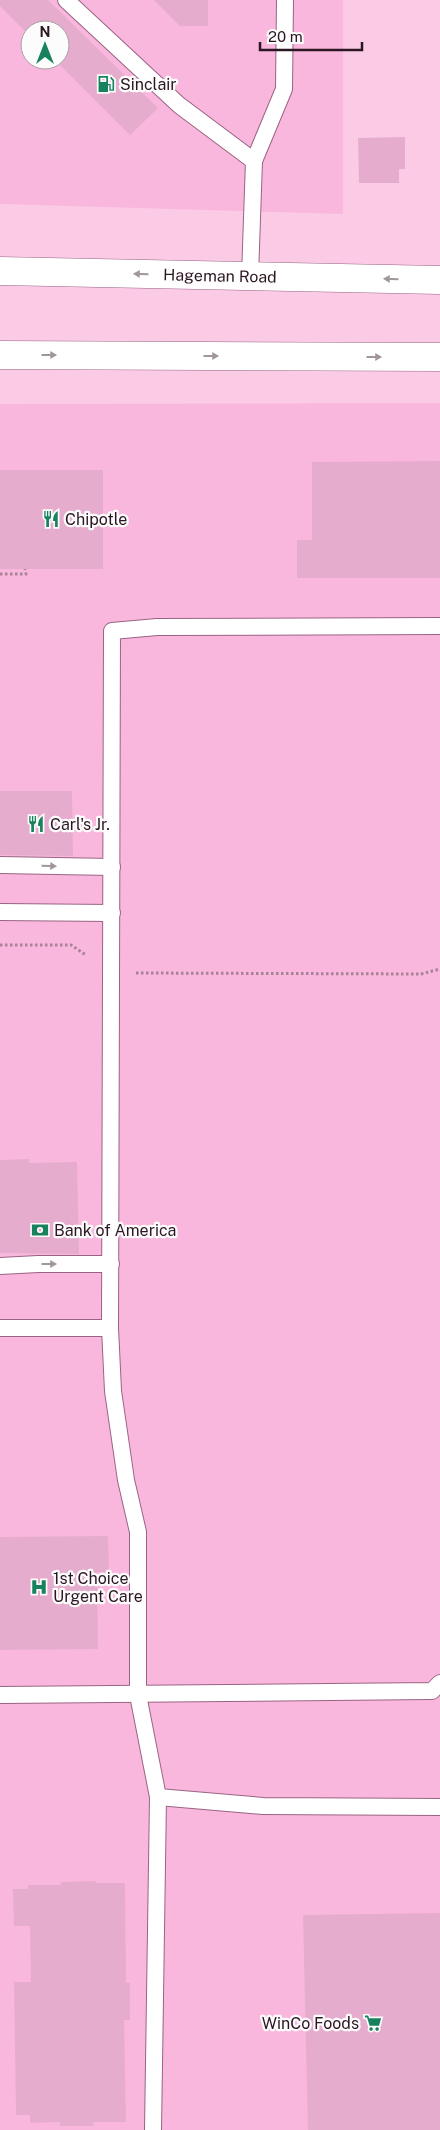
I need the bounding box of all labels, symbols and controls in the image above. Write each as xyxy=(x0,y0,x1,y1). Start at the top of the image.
north arrow xyxy=(20,20,70,70)
scale bar xyxy=(260,20,362,52)
text: N xyxy=(40,24,50,40)
text: 20 m xyxy=(268,28,303,45)
fuel station icon: Sinclair xyxy=(96,74,116,94)
place label: Sinclair xyxy=(120,75,177,94)
street label: Hageman Road xyxy=(163,265,277,286)
one-way arrow xyxy=(133,270,149,278)
one-way arrow xyxy=(383,275,399,283)
one-way arrow xyxy=(41,351,57,359)
one-way arrow xyxy=(203,352,219,360)
one-way arrow xyxy=(366,353,382,361)
restaurant icon: Chipotle xyxy=(41,509,61,529)
place label: Chipotle xyxy=(65,510,127,529)
restaurant icon: Carl's Jr. xyxy=(26,814,46,834)
place label: Carl's Jr. xyxy=(50,815,110,834)
one-way arrow xyxy=(41,863,57,871)
bank icon: Bank of America xyxy=(30,1220,50,1240)
place label: Bank of America xyxy=(54,1221,176,1240)
one-way arrow xyxy=(41,1260,57,1268)
place label: 1st Choice Urgent Care xyxy=(53,1569,143,1606)
hospital icon: 1st Choice Urgent Care xyxy=(29,1577,49,1597)
supermarket icon: WinCo Foods xyxy=(363,2013,383,2033)
place label: WinCo Foods xyxy=(262,2014,359,2033)

